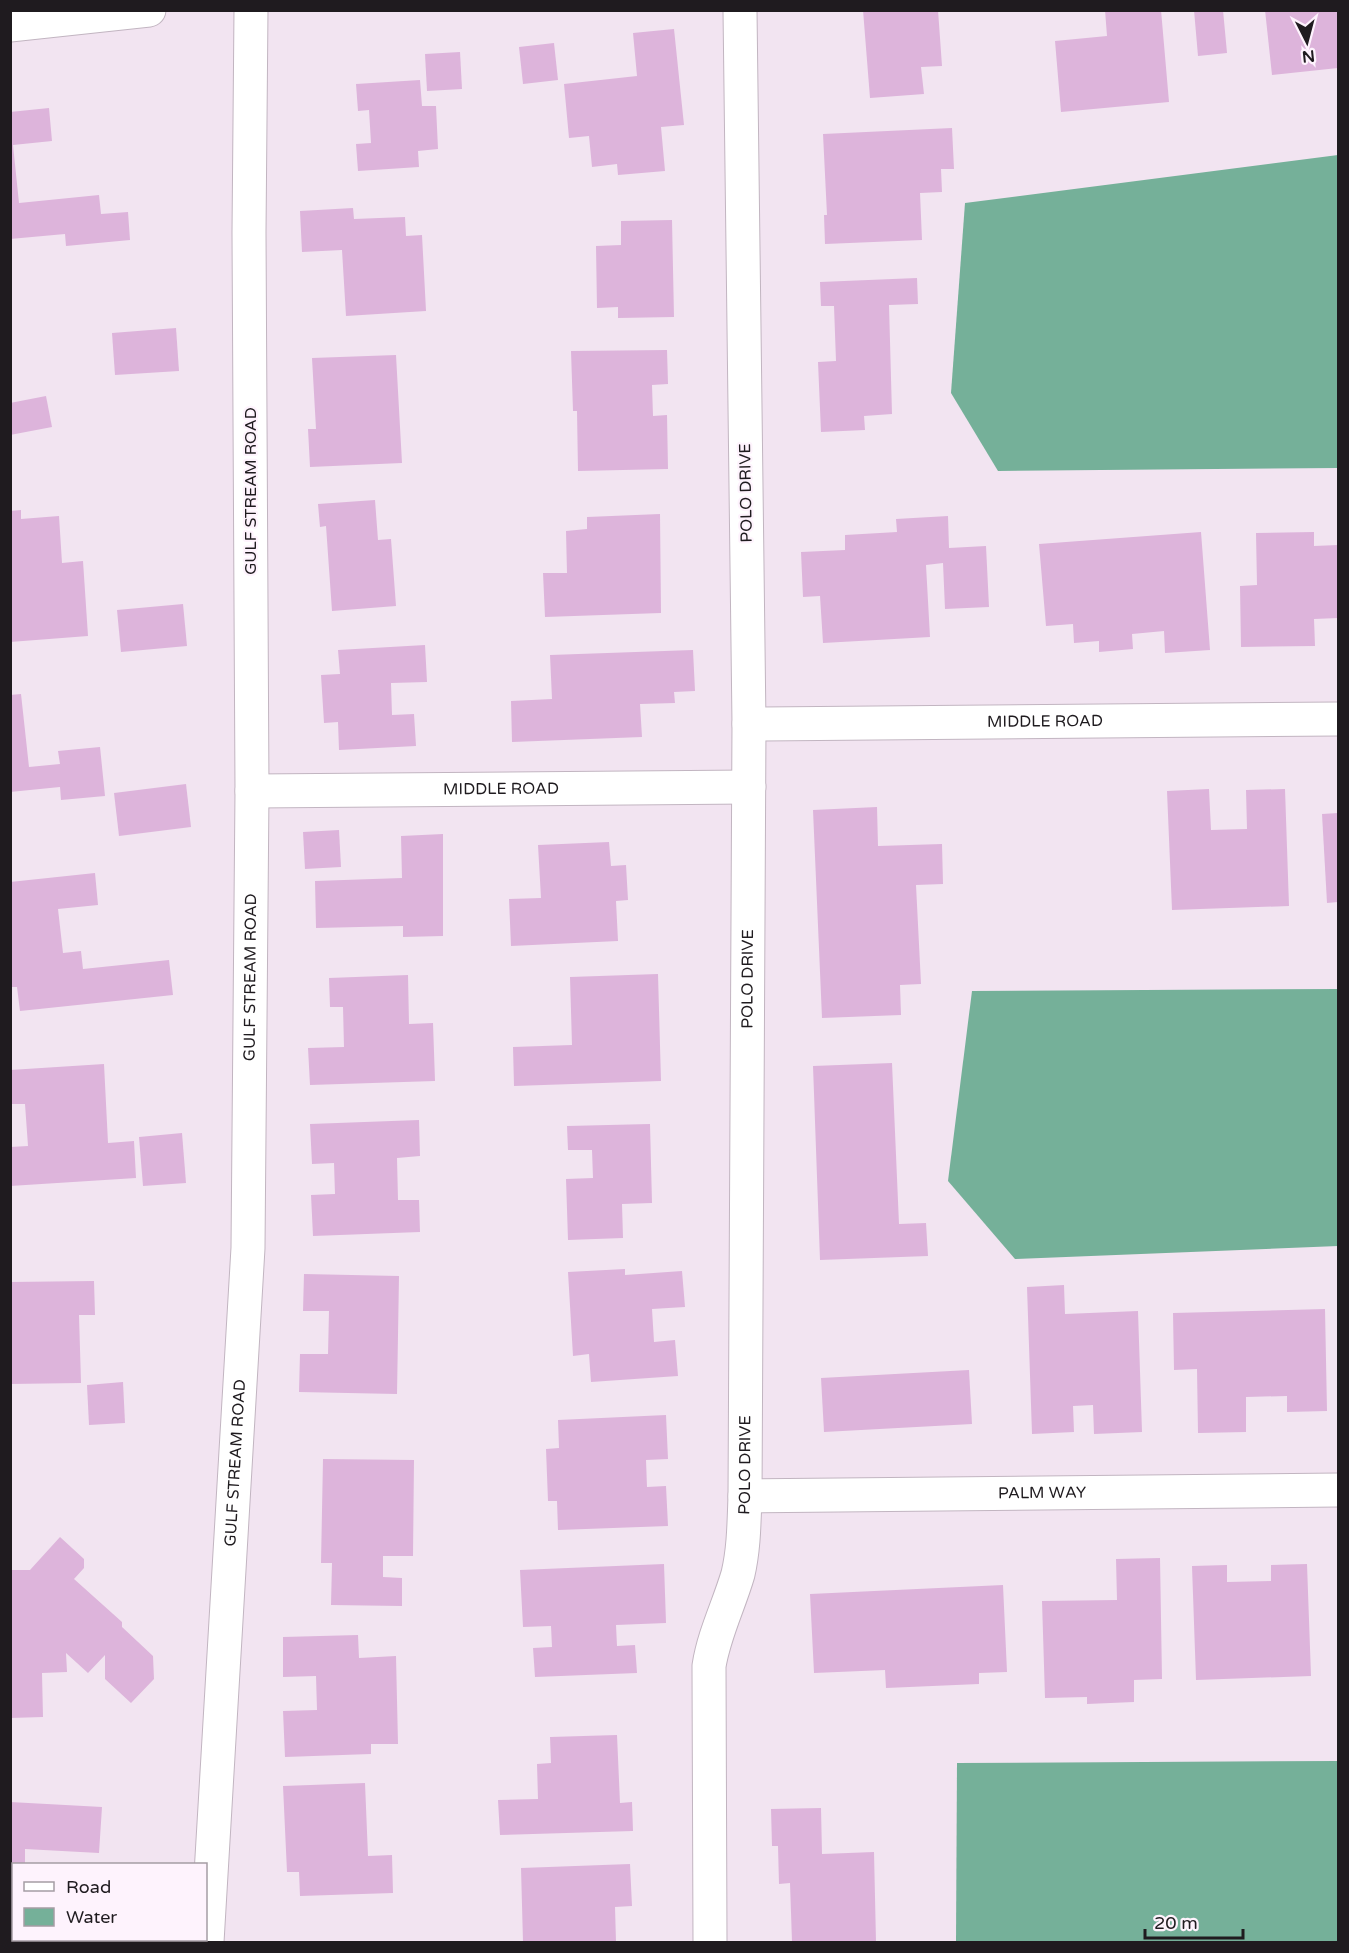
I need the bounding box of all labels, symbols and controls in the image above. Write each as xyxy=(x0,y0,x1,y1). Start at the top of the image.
north arrow xyxy=(1277,12,1337,72)
text: N xyxy=(1301,45,1316,67)
street label: GULF STREAM ROAD xyxy=(241,407,261,575)
street label: POLO DRIVE xyxy=(735,443,757,543)
street label: MIDDLE ROAD xyxy=(987,711,1103,732)
street label: MIDDLE ROAD xyxy=(443,779,559,799)
street label: GULF STREAM ROAD xyxy=(240,893,261,1061)
street label: POLO DRIVE xyxy=(737,929,758,1029)
street label: GULF STREAM ROAD xyxy=(220,1379,250,1547)
street label: POLO DRIVE xyxy=(734,1415,755,1515)
street label: PALM WAY xyxy=(998,1483,1086,1503)
legend xyxy=(12,1863,207,1941)
text: Road xyxy=(66,1876,111,1898)
scale bar xyxy=(1145,1902,1242,1940)
text: Water xyxy=(66,1906,117,1928)
text: 20 m xyxy=(1154,1912,1198,1934)

